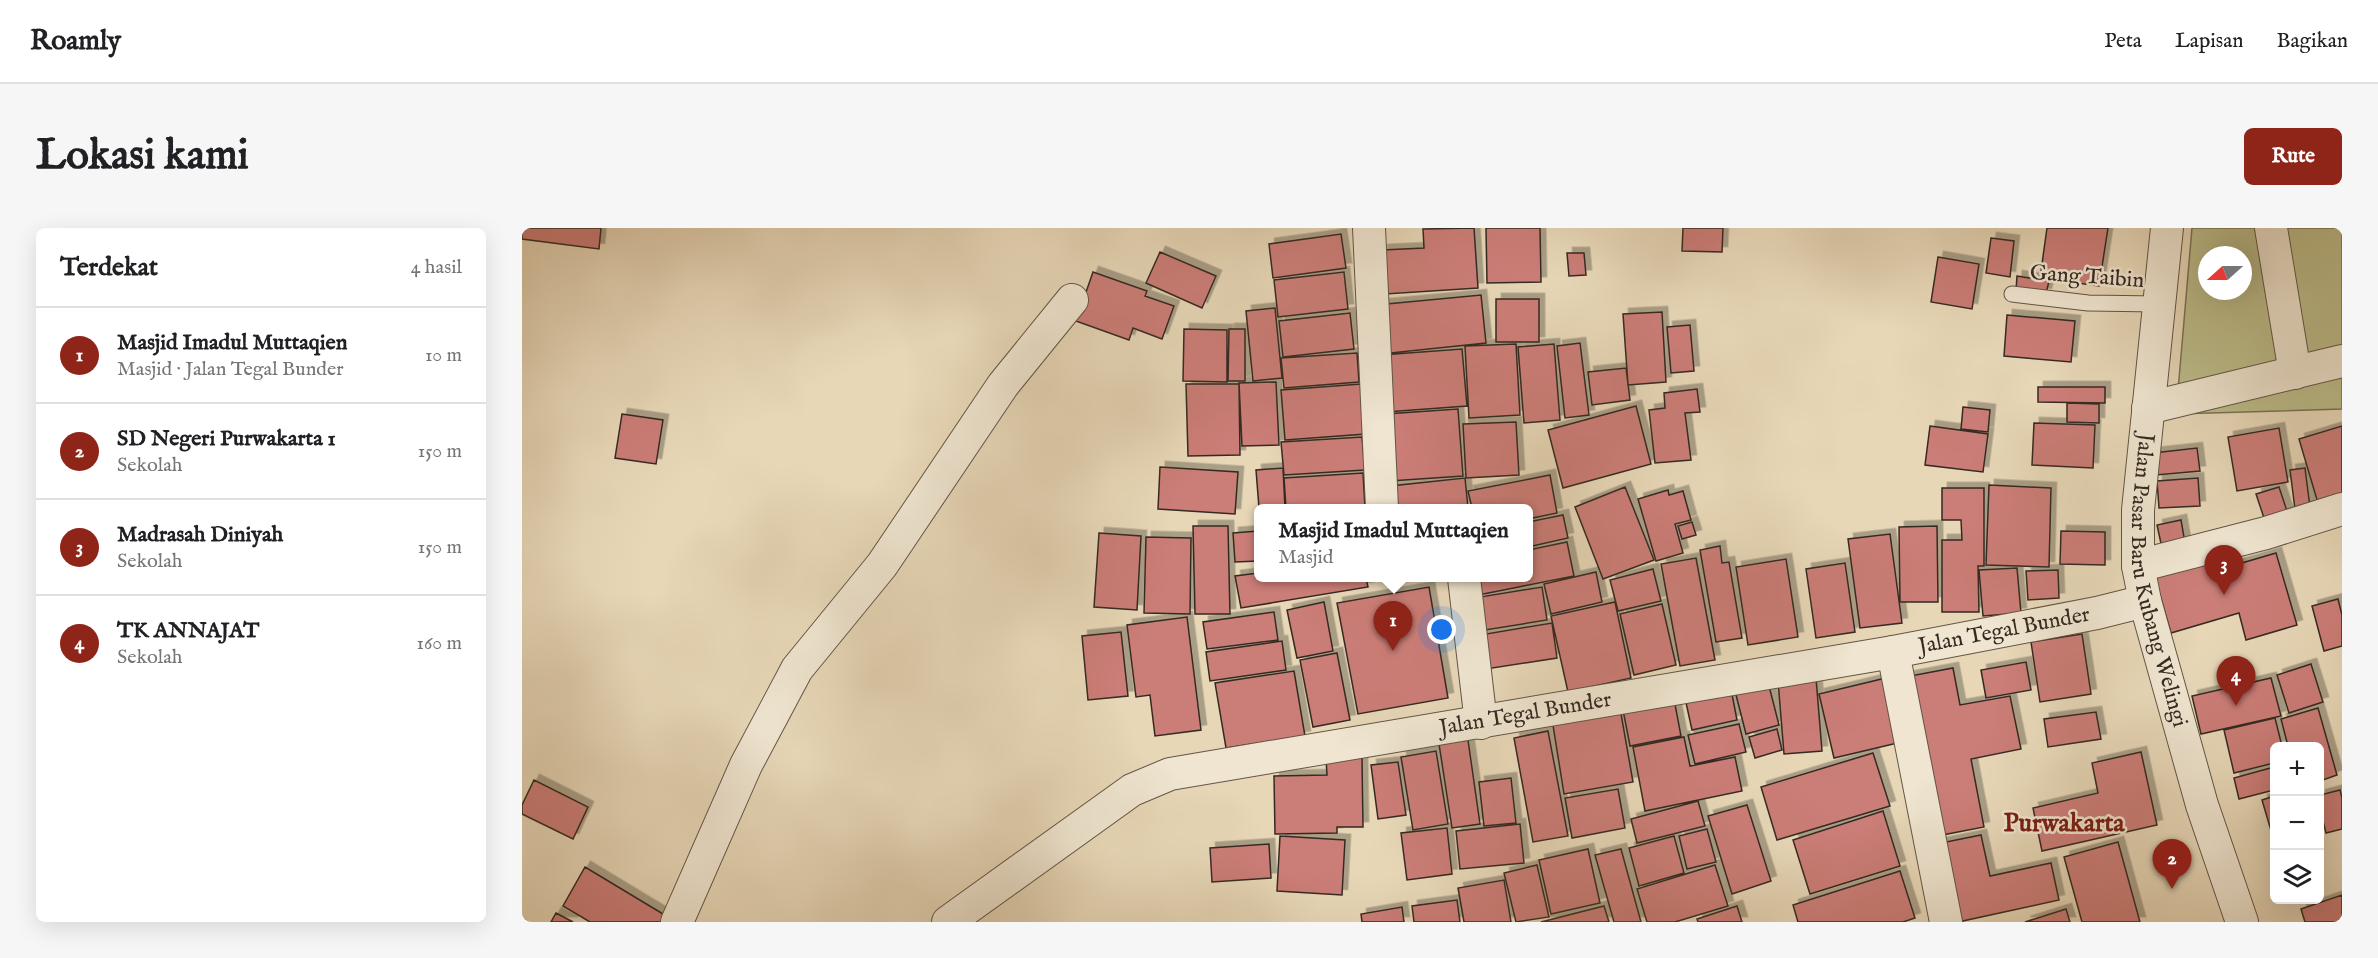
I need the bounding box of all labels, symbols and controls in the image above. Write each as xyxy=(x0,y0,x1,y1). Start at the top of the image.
text: Roamly xyxy=(30,24,121,59)
text: Peta xyxy=(2104,28,2142,55)
text: Lapisan xyxy=(2175,28,2244,55)
text: Bagikan xyxy=(2277,28,2348,55)
button: Rute xyxy=(2244,128,2342,185)
text: Lokasi kami xyxy=(36,130,249,183)
north arrow xyxy=(2198,246,2252,300)
text: Terdekat xyxy=(60,251,158,284)
text: 4 hasil xyxy=(411,255,462,280)
street label: Gang Taibin xyxy=(2029,259,2145,295)
text: Masjid Imadul Muttaqien xyxy=(117,329,347,357)
text: 1 xyxy=(76,343,83,368)
text: 10 m xyxy=(425,343,462,368)
text: Masjid · Jalan Tegal Bunder xyxy=(117,357,344,382)
text: SD Negeri Purwakarta 1 xyxy=(117,425,336,453)
street label: Jalan Pasar Baru Kubang Welingi xyxy=(2124,429,2194,730)
text: 2 xyxy=(75,439,84,464)
text: 150 m xyxy=(418,439,462,464)
text: Sekolah xyxy=(117,453,182,478)
popup xyxy=(1254,504,1533,582)
text: Masjid Imadul Muttaqien xyxy=(1278,517,1509,545)
text: Madrasah Diniyah xyxy=(117,521,283,549)
text: 3 xyxy=(76,535,83,560)
text: 150 m xyxy=(418,535,462,560)
text: Masjid xyxy=(1278,545,1333,570)
pin: 3 xyxy=(2204,546,2244,595)
text: Sekolah xyxy=(117,549,182,574)
street label: Jalan Tegal Bunder xyxy=(1913,601,2092,661)
pin: 1 xyxy=(1374,602,1412,651)
your location xyxy=(1427,615,1456,644)
text: TK ANNAJAT xyxy=(117,617,259,645)
text: 4 xyxy=(75,631,84,656)
text: 160 m xyxy=(416,631,462,656)
text: Sekolah xyxy=(117,645,182,670)
pin: 4 xyxy=(2216,656,2256,706)
street label: Jalan Tegal Bunder xyxy=(1434,686,1614,743)
map controls xyxy=(2270,742,2324,904)
button: + xyxy=(2270,742,2324,796)
button: − xyxy=(2270,796,2324,850)
district label: Purwakarta xyxy=(2003,807,2125,840)
pin: 2 xyxy=(2152,840,2192,889)
button: layers xyxy=(2270,850,2324,904)

